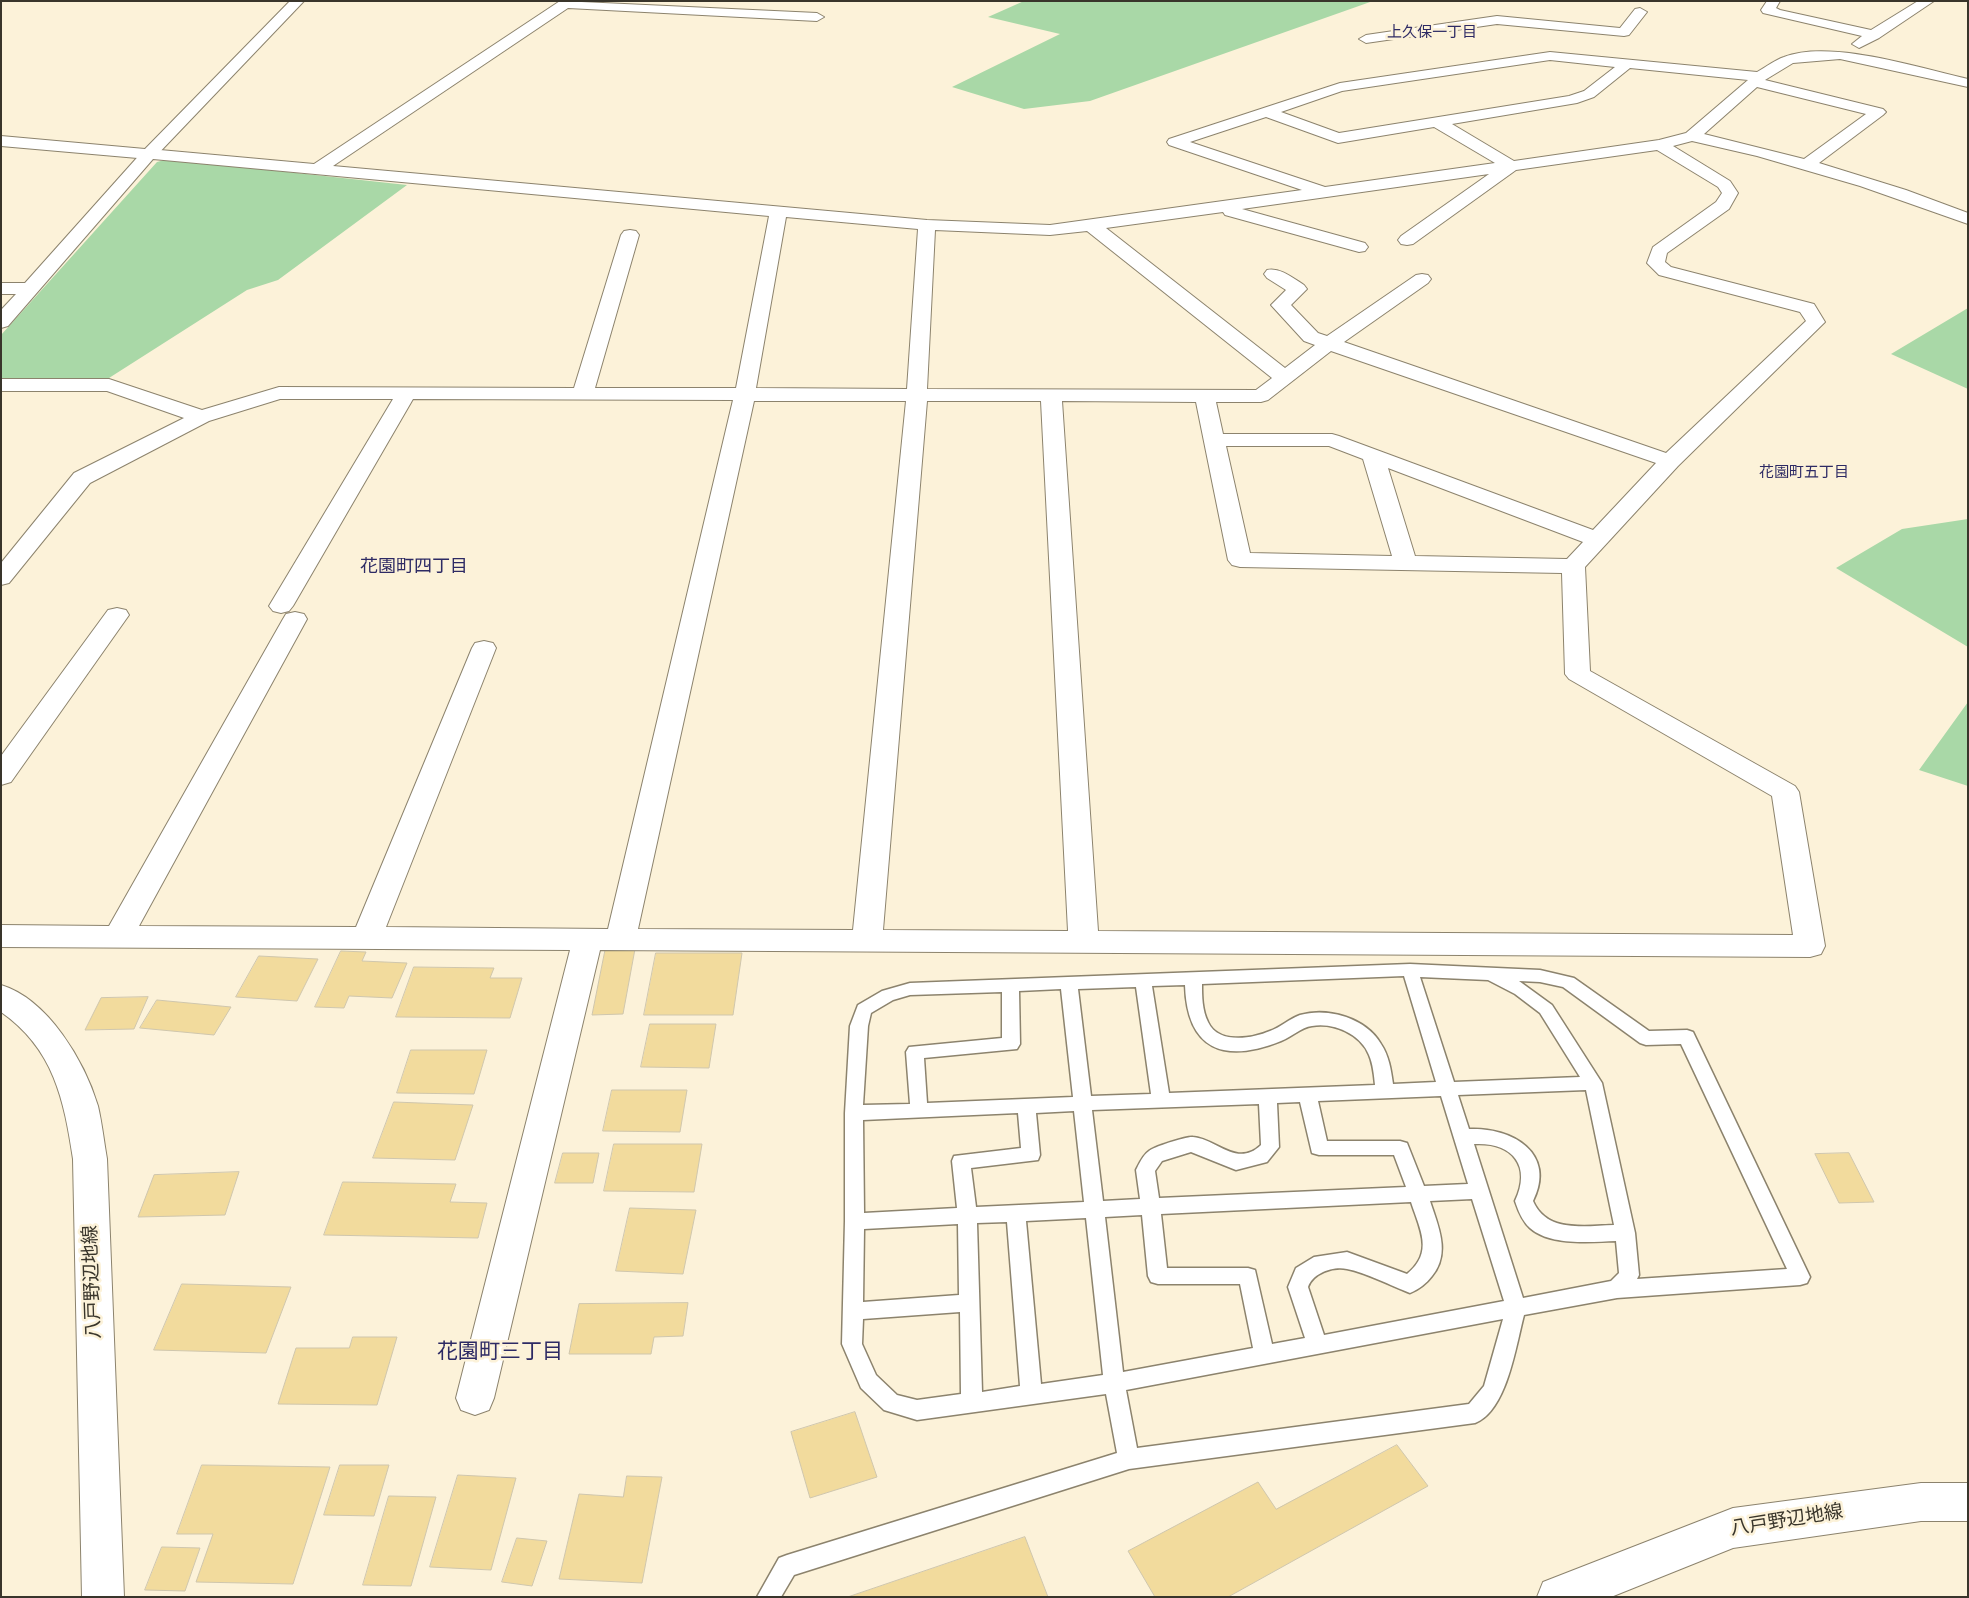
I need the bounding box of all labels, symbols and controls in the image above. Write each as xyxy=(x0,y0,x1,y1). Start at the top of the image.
district label: 上久保一丁目 xyxy=(1387,25,1477,43)
district label: 花園町五丁目 xyxy=(1759,465,1849,483)
district label: 花園町四丁目 xyxy=(360,557,468,579)
street label: 八戸野辺地線 xyxy=(81,1225,107,1339)
district label: 花園町三丁目 xyxy=(437,1341,563,1367)
street label: 八戸野辺地線 xyxy=(1729,1502,1845,1542)

